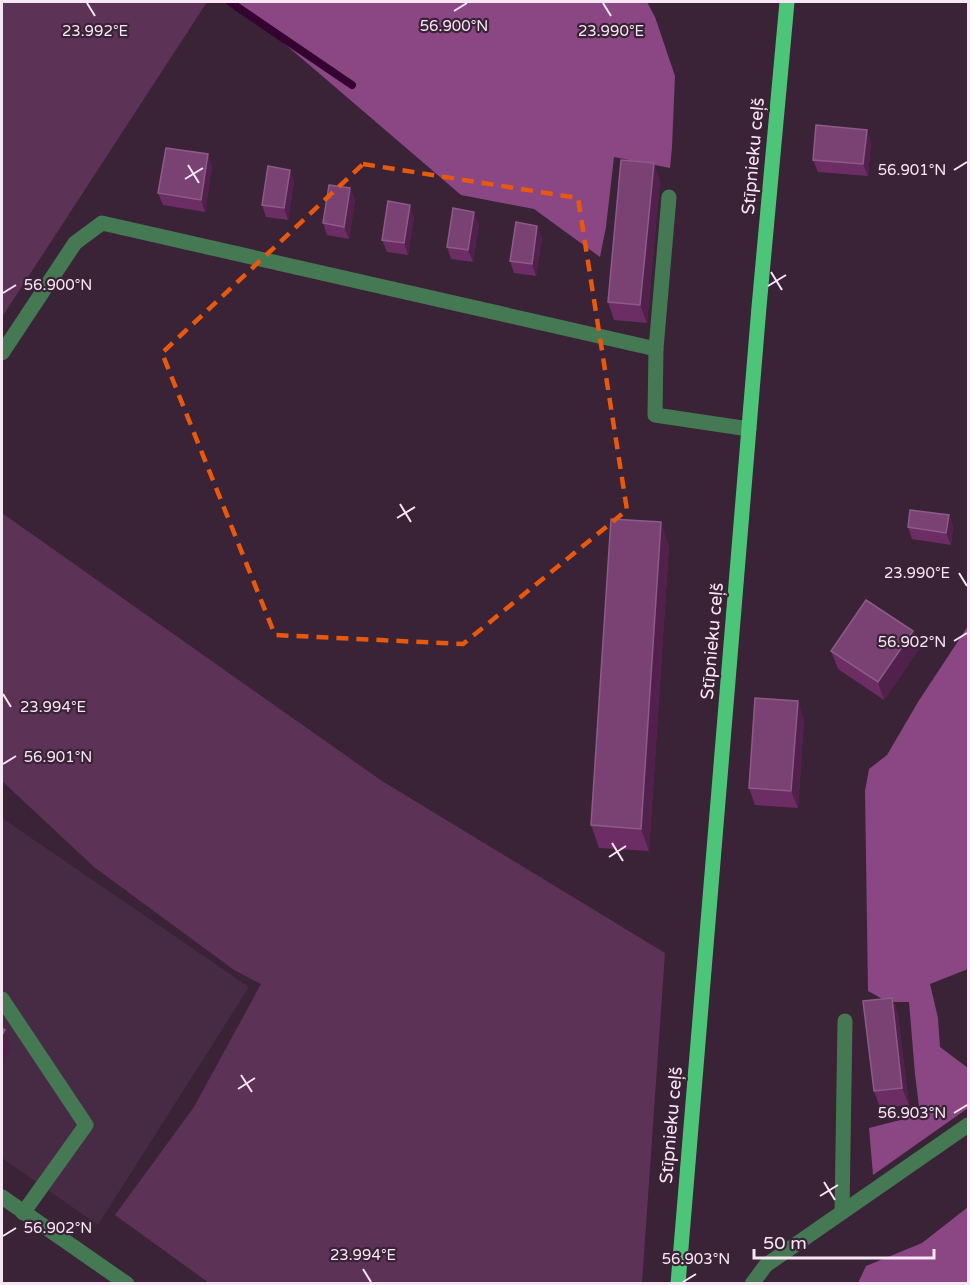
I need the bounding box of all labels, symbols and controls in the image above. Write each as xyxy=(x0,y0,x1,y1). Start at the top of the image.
text: 56.900°N xyxy=(420,17,488,35)
text: 23.992°E xyxy=(62,22,128,40)
text: 23.990°E xyxy=(578,22,644,40)
street label: Stīpnieku ceļš xyxy=(737,97,769,215)
text: 56.901°N xyxy=(878,161,946,179)
text: 56.900°N xyxy=(24,276,92,294)
text: 23.990°E xyxy=(884,564,950,582)
street label: Stīpnieku ceļš xyxy=(696,582,728,700)
text: 56.902°N xyxy=(878,633,946,651)
text: 23.994°E xyxy=(20,698,86,716)
text: 56.901°N xyxy=(24,748,92,766)
street label: Stīpnieku ceļš xyxy=(655,1066,687,1184)
text: 56.903°N xyxy=(878,1104,946,1122)
text: 56.902°N xyxy=(24,1219,92,1237)
scale bar xyxy=(754,1222,934,1260)
text: 50 m xyxy=(763,1232,807,1254)
text: 23.994°E xyxy=(330,1246,396,1264)
text: 56.903°N xyxy=(662,1250,730,1268)

